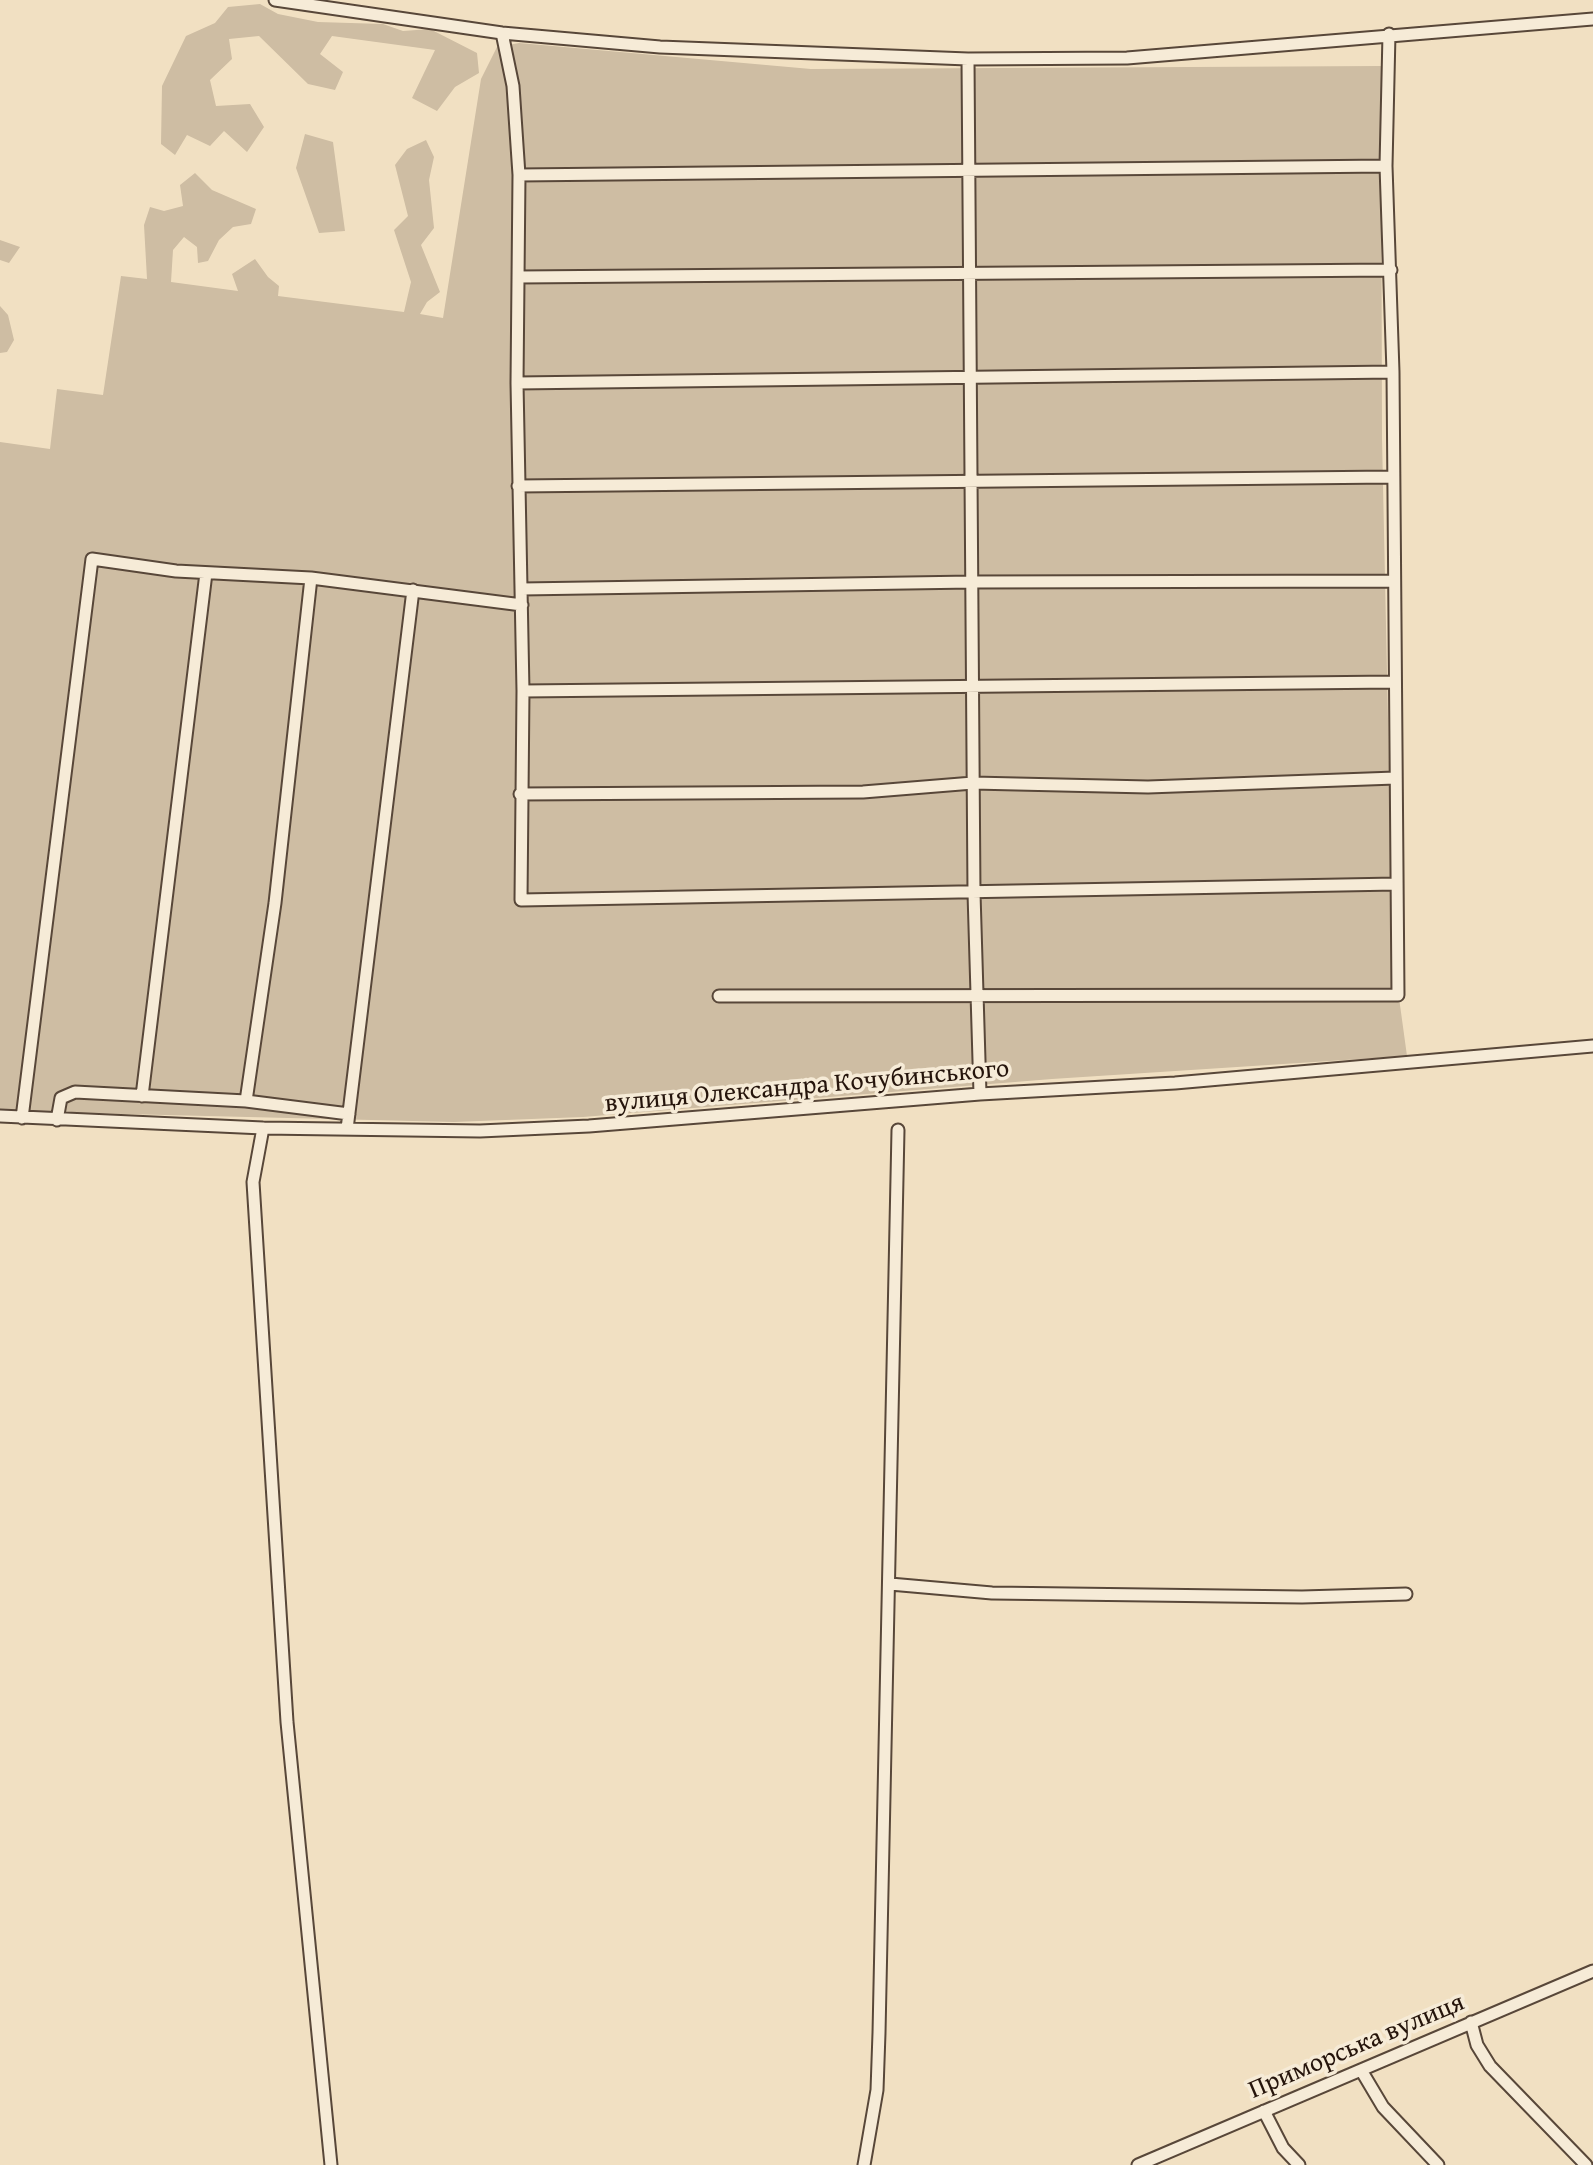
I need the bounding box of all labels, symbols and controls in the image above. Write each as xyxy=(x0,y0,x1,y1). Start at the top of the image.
street label: вулиця Олександра Кочубинського xyxy=(604,1054,1010,1120)
street label: Приморська вулиця xyxy=(1244,1987,1470,2107)

